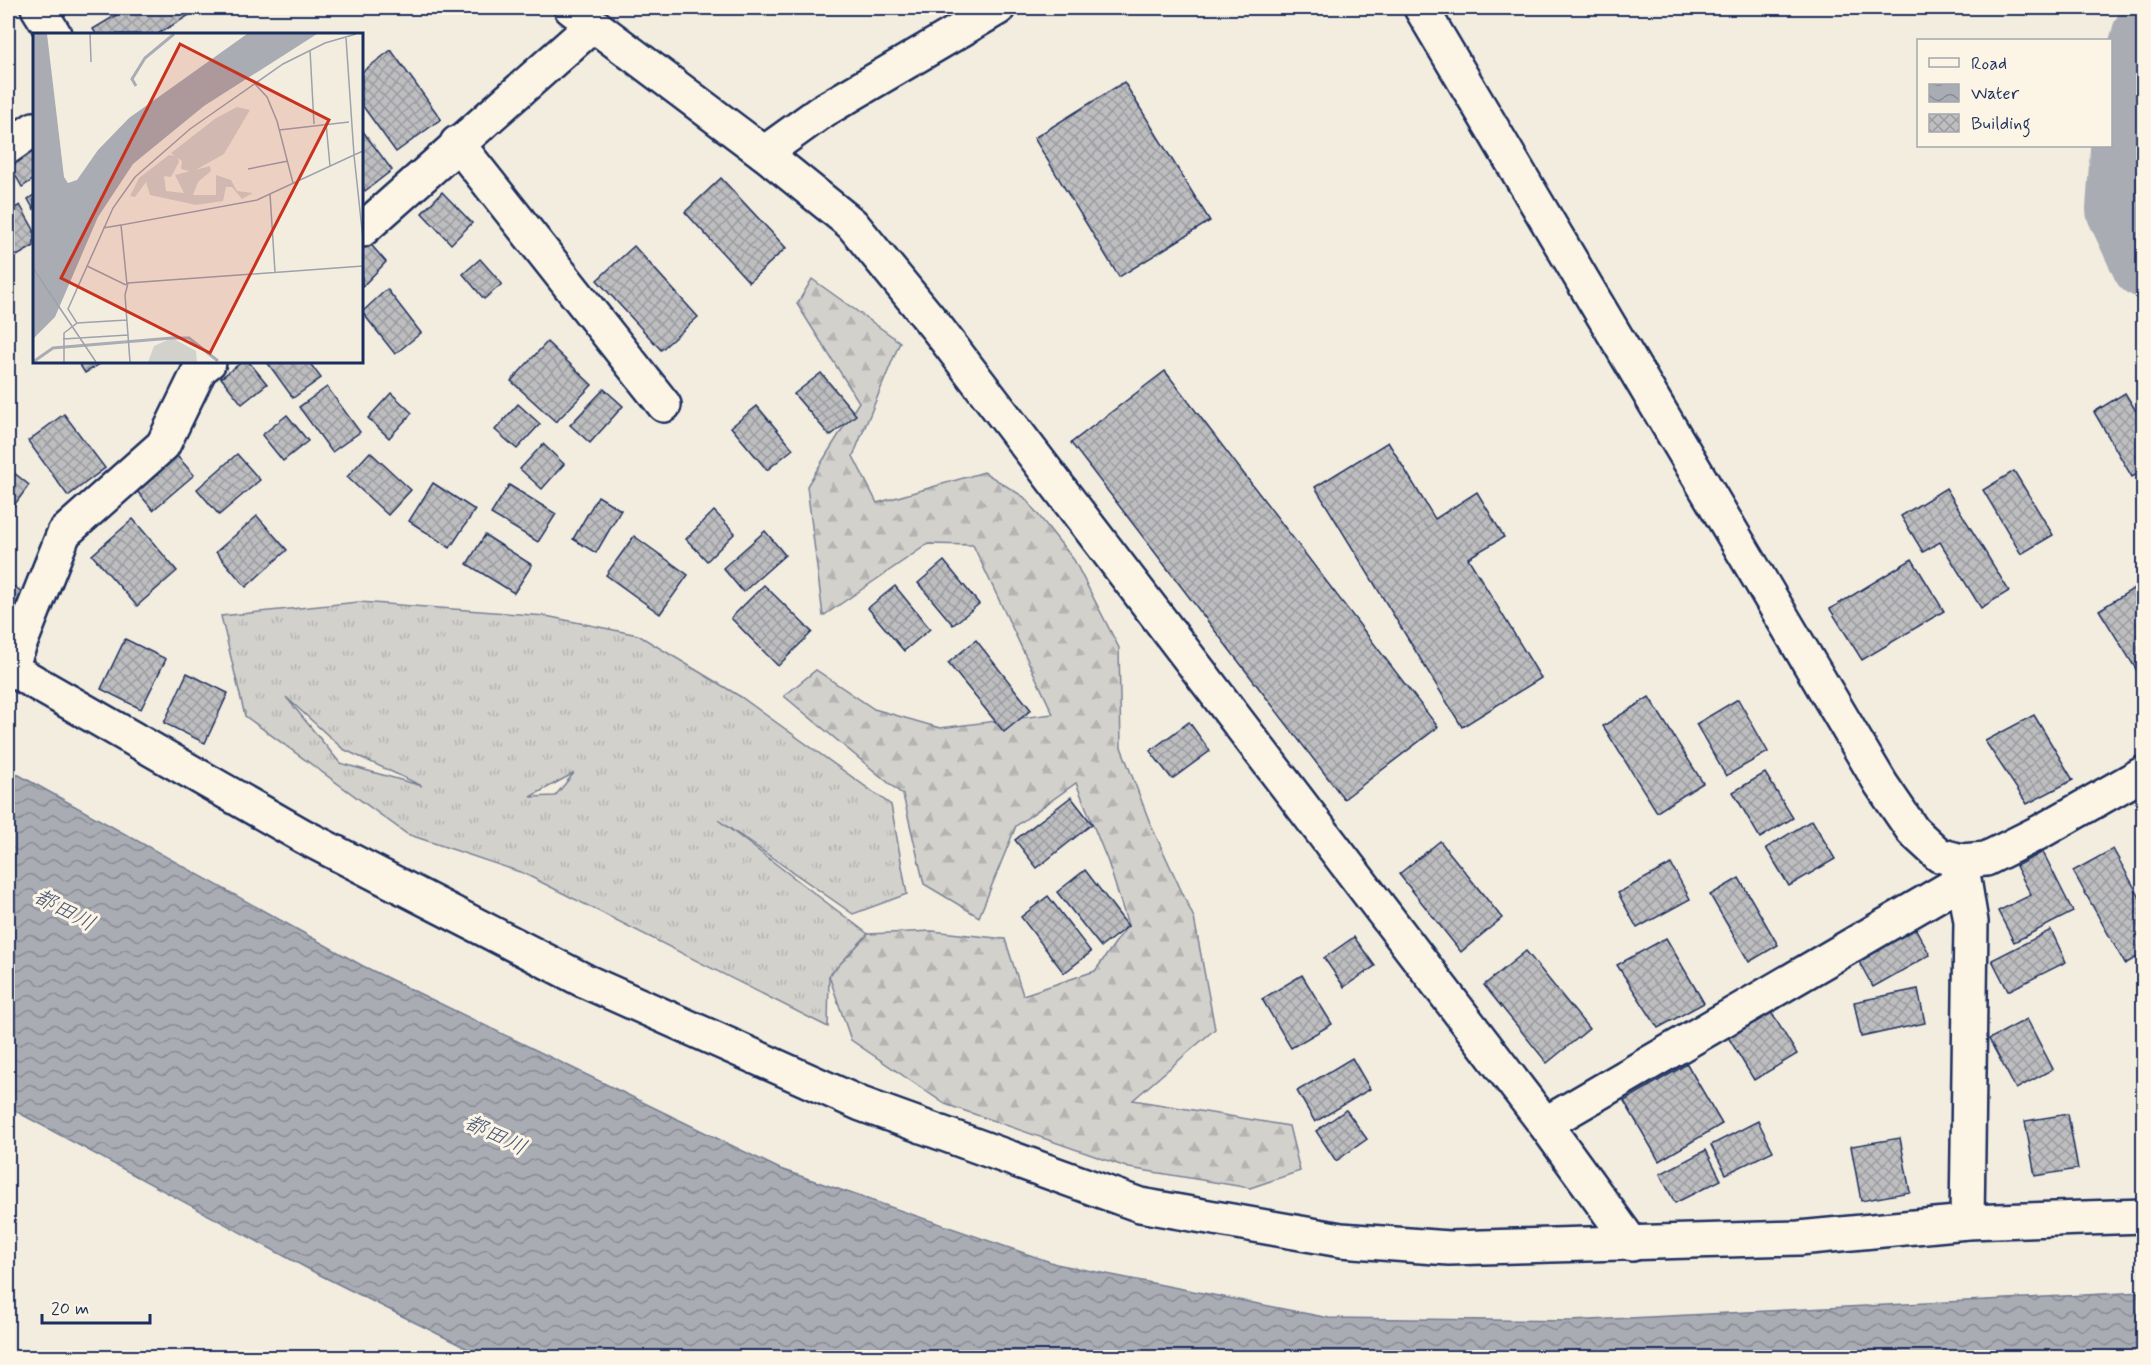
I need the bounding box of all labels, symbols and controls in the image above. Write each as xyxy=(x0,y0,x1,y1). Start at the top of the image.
inset map xyxy=(33,33,363,363)
legend xyxy=(1917,39,2112,147)
text: Road xyxy=(1971,52,2007,76)
text: Water xyxy=(1971,82,2020,106)
text: Building xyxy=(1971,112,2031,138)
water label: 都田川 xyxy=(28,883,100,939)
water label: 都田川 xyxy=(459,1109,531,1163)
scale bar xyxy=(42,1287,150,1325)
text: 20 m xyxy=(51,1297,89,1321)

